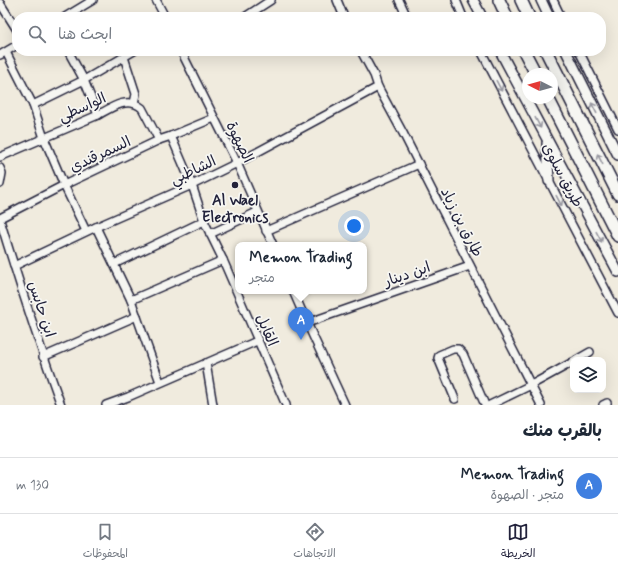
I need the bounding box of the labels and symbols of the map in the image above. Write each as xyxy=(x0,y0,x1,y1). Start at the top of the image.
north arrow xyxy=(522,68,558,104)
one-way arrow xyxy=(496,79,504,91)
street label: الواسطي xyxy=(55,88,110,129)
one-way arrow xyxy=(590,102,597,114)
one-way arrow xyxy=(535,116,543,128)
street label: الصهوة xyxy=(220,118,258,167)
street label: السمرقندي xyxy=(67,132,134,178)
street label: طريق سلوى xyxy=(537,140,587,211)
street label: الشاطبي xyxy=(167,152,221,192)
one-way arrow xyxy=(596,153,604,165)
marker: Al Wael Electronics xyxy=(230,180,240,190)
street label: طارق بن زياد xyxy=(435,184,487,261)
place label: Al Wael Electronics xyxy=(202,191,268,228)
one-way arrow xyxy=(556,195,564,207)
your location xyxy=(344,216,364,236)
one-way arrow xyxy=(596,231,604,243)
street label: ابن دينار xyxy=(380,258,433,293)
street label: ابن حابس xyxy=(23,279,60,340)
pin: A xyxy=(288,307,314,340)
street label: القابل xyxy=(250,311,282,350)

